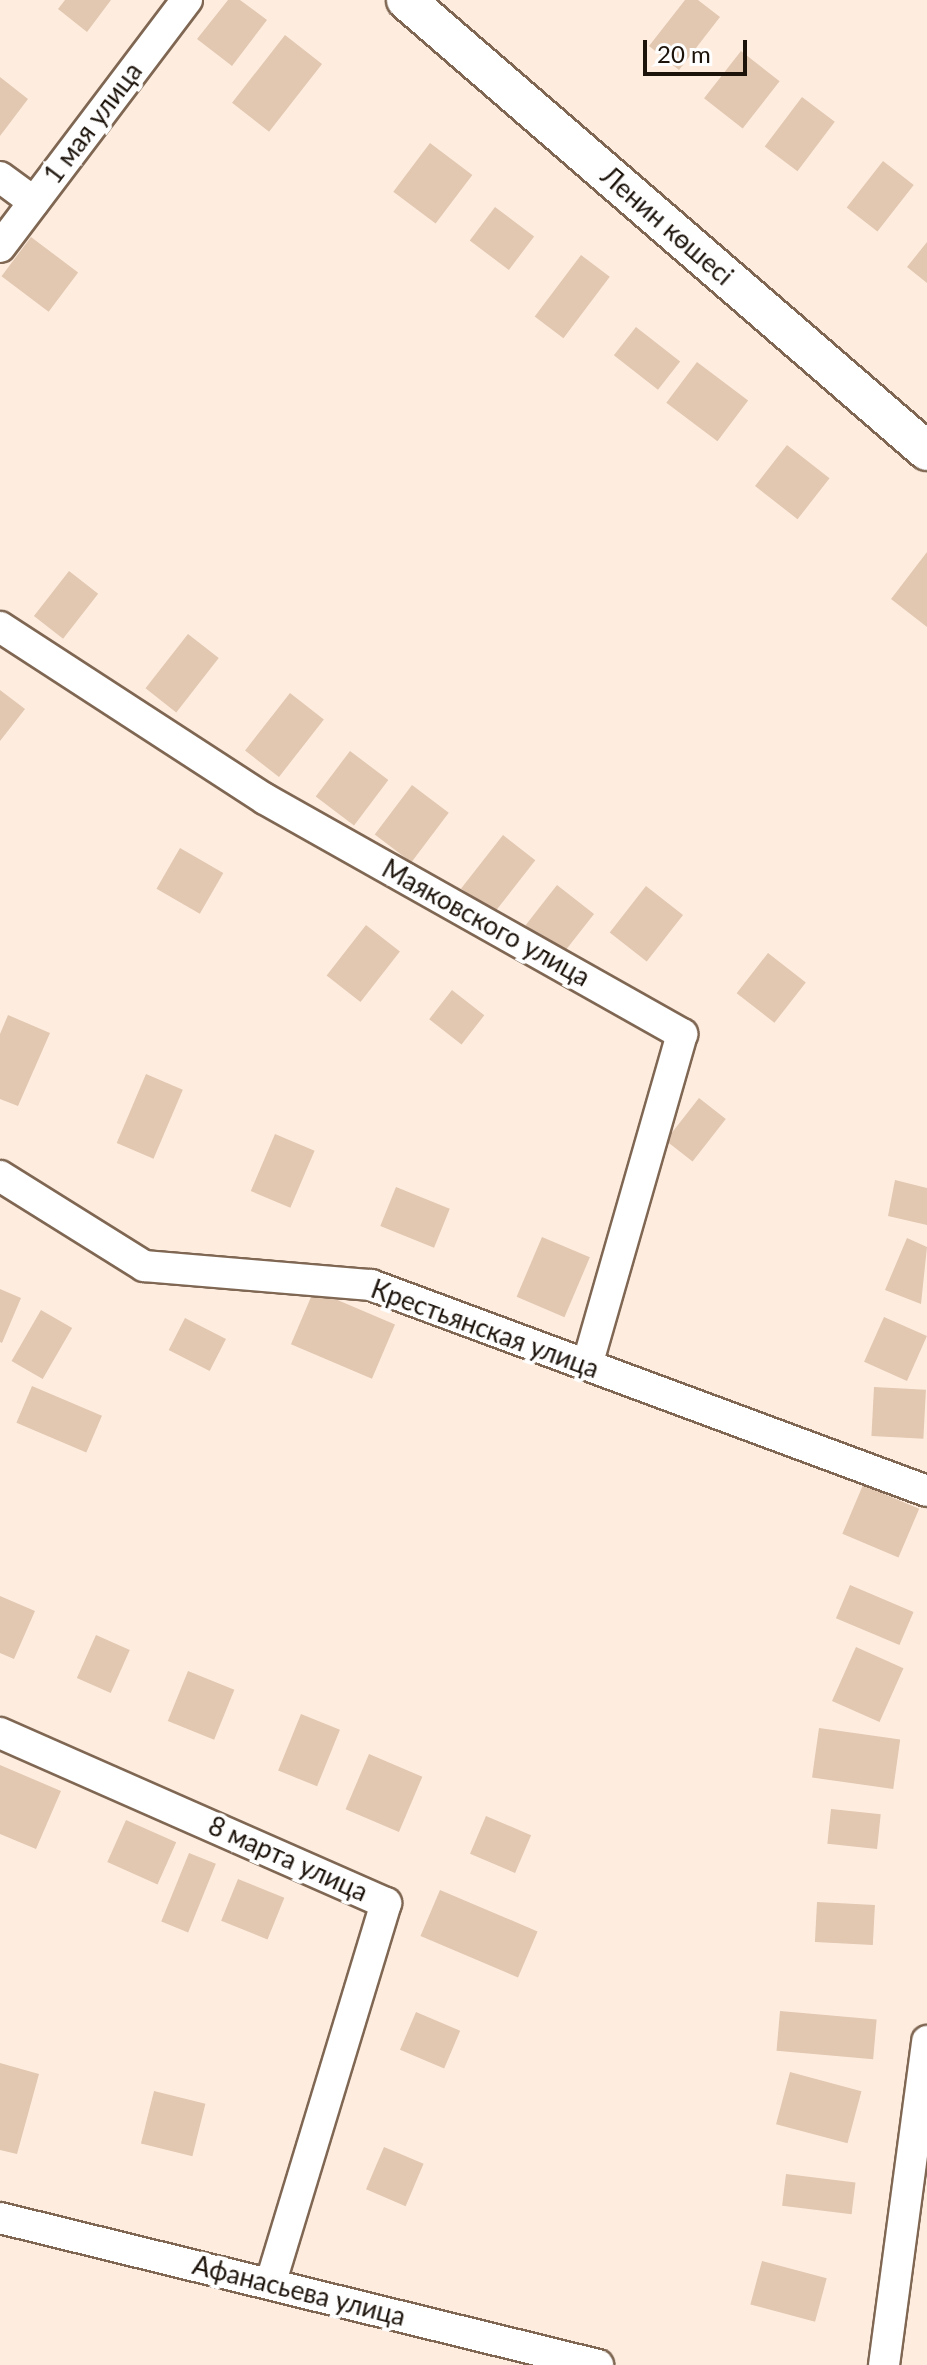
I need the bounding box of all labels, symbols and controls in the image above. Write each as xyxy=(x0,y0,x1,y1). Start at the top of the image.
scale bar xyxy=(647,24,751,74)
text: 20 m xyxy=(657,39,711,68)
street label: 1 мая улица xyxy=(37,56,149,190)
street label: Ленин көшесі xyxy=(595,160,739,292)
street label: Маяковского улица xyxy=(377,853,595,993)
street label: Крестьянская улица xyxy=(367,1273,603,1385)
street label: 8 марта улица xyxy=(204,1810,372,1908)
street label: Афанасьева улица xyxy=(189,2249,409,2333)

